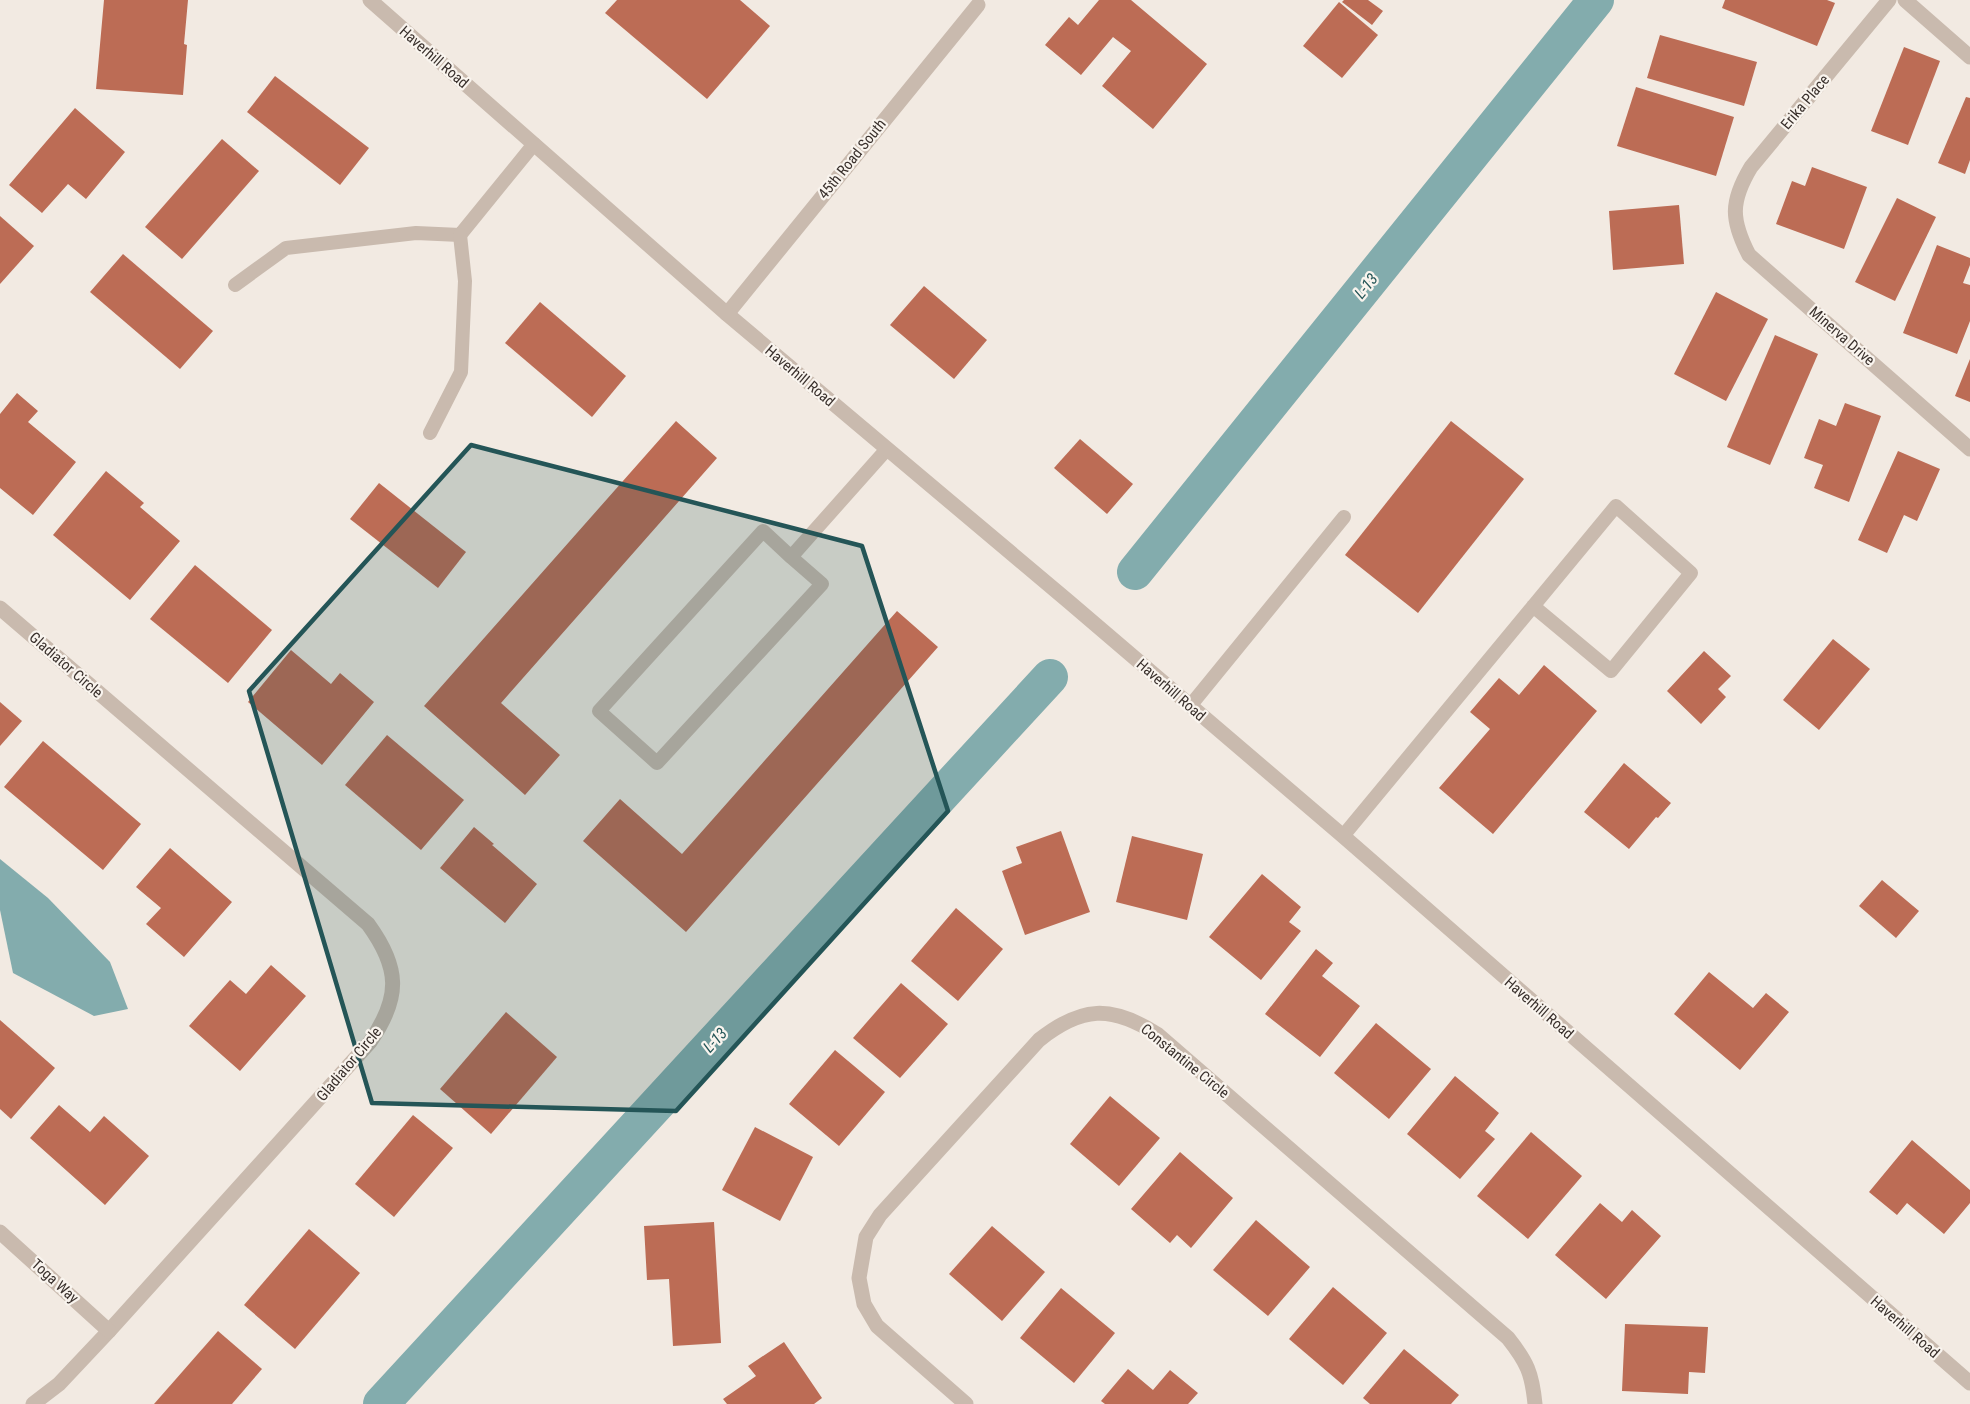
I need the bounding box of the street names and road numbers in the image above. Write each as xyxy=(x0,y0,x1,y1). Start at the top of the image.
street label: Haverhill Road xyxy=(396,22,472,92)
street label: Erika Place xyxy=(1777,71,1833,133)
street label: 45th Road South xyxy=(814,115,890,203)
street label: Minerva Drive xyxy=(1806,303,1878,369)
street label: Haverhill Road xyxy=(761,342,839,410)
street label: Gladiator Circle xyxy=(26,628,106,702)
street label: Haverhill Road xyxy=(1133,655,1209,725)
street label: Haverhill Road xyxy=(1501,973,1577,1043)
street label: Constantine Circle xyxy=(1137,1020,1233,1102)
street label: Gladiator Circle xyxy=(313,1023,385,1105)
street label: Toga Way xyxy=(28,1255,82,1307)
street label: Haverhill Road xyxy=(1867,1292,1943,1362)

